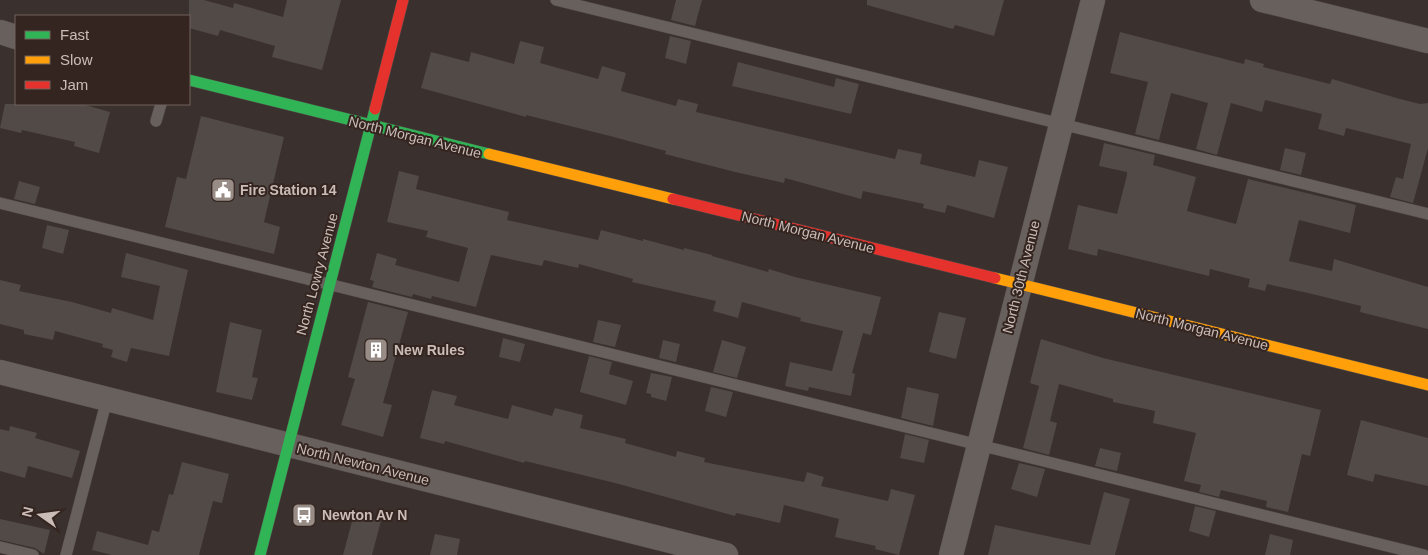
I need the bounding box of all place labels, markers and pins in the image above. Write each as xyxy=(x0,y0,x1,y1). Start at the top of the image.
public building icon: Fire Station 14 xyxy=(210,177,236,203)
place label: Fire Station 14 xyxy=(240,182,337,198)
building icon: New Rules xyxy=(363,337,389,363)
place label: New Rules xyxy=(394,342,465,358)
bus stop icon: Newton Av N xyxy=(291,502,317,528)
place label: Newton Av N xyxy=(322,507,407,523)

